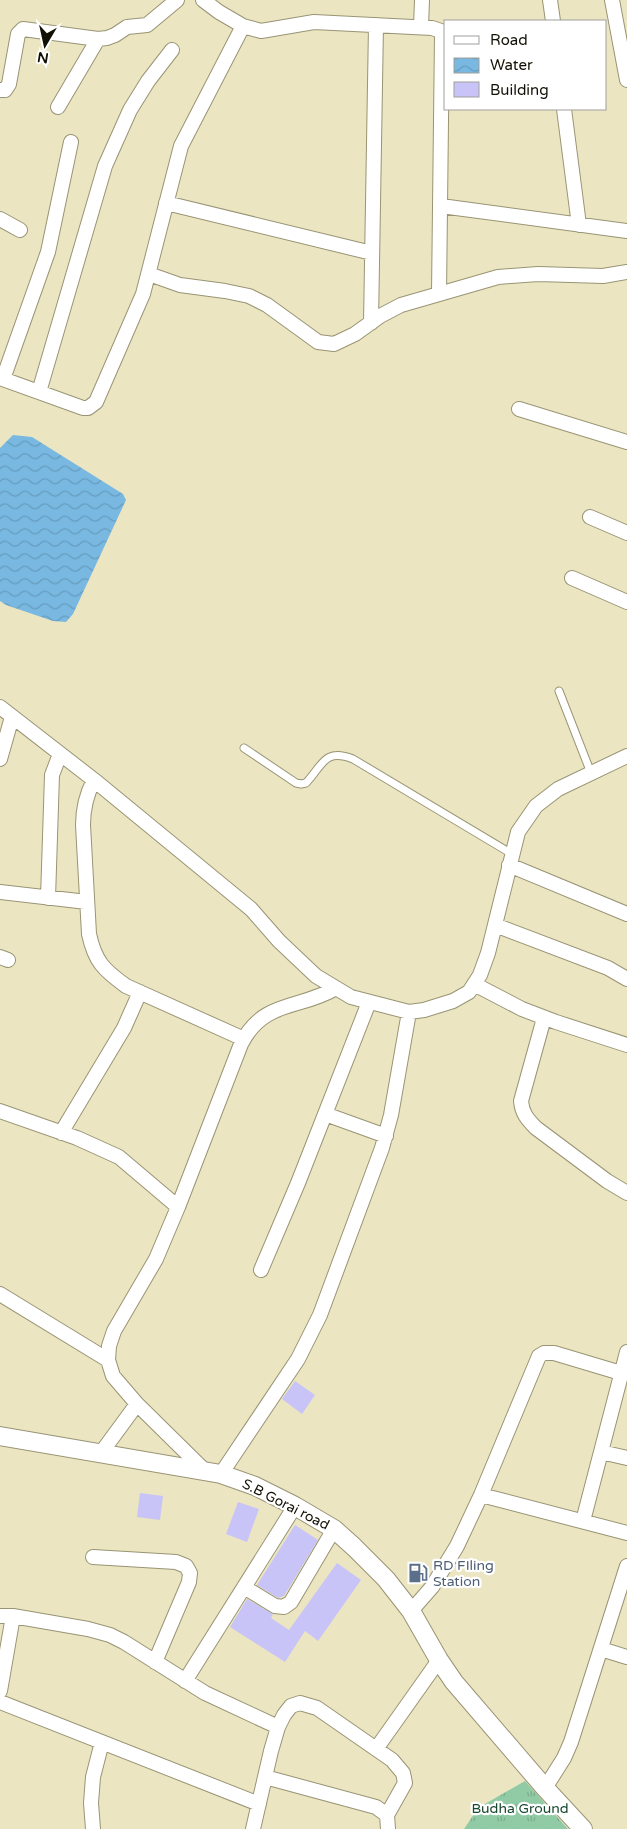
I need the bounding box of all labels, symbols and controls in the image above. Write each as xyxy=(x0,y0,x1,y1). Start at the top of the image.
north arrow xyxy=(20,20,70,70)
legend xyxy=(444,20,607,110)
text: Road xyxy=(490,31,528,49)
text: N xyxy=(36,48,50,67)
text: Water xyxy=(490,56,533,74)
text: Building xyxy=(490,81,549,99)
street label: S.B Gorai road xyxy=(239,1475,332,1534)
place label: RD FIling Station xyxy=(433,1557,494,1590)
fuel station icon: RD FIling Station xyxy=(407,1562,429,1584)
park label: Budha Ground xyxy=(471,1800,569,1817)

